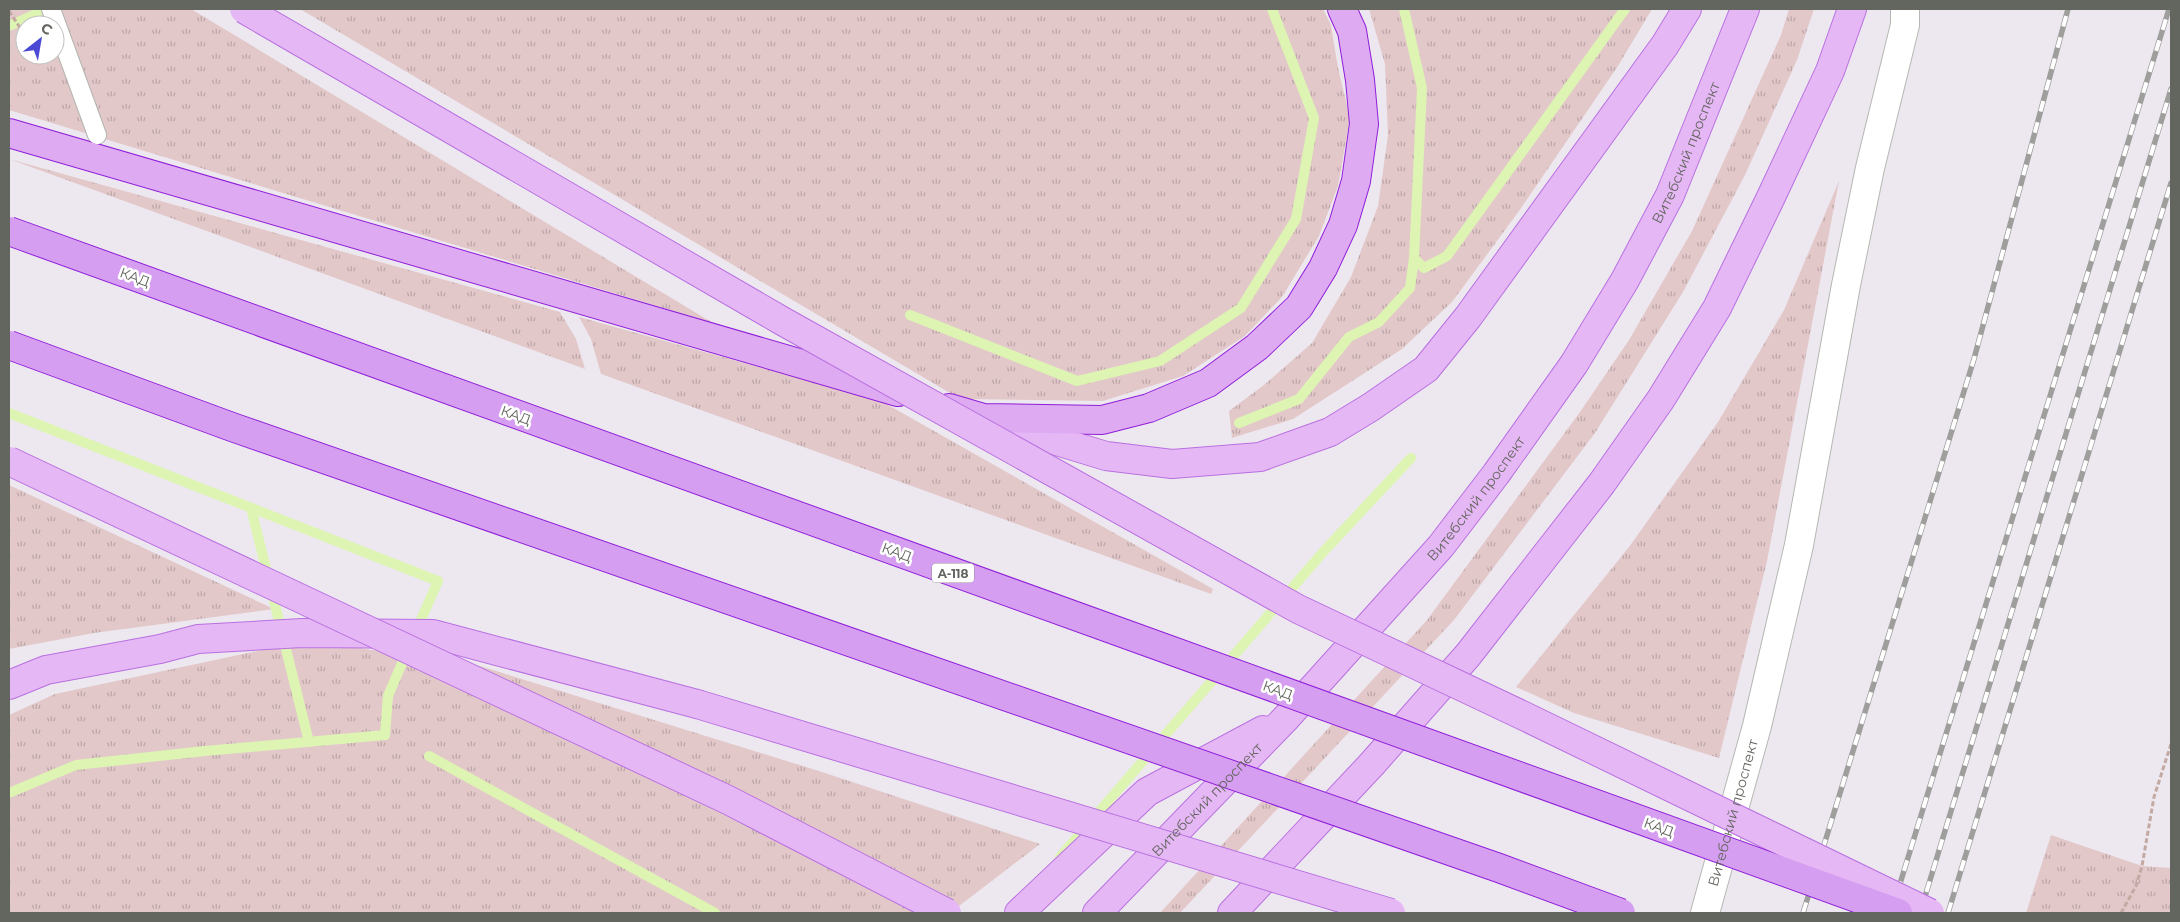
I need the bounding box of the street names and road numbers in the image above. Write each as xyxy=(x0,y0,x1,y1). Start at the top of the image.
street label: Витебский проспект xyxy=(1648,79,1724,227)
street label: КАД xyxy=(117,263,153,291)
street label: КАД xyxy=(498,401,534,429)
street label: Витебский проспект xyxy=(1423,432,1529,565)
street label: КАД xyxy=(879,538,915,566)
road number: А-118 xyxy=(932,564,974,582)
street label: КАД xyxy=(1260,676,1296,704)
street label: Витебский проспект xyxy=(1704,737,1762,888)
street label: Витебский проспект xyxy=(1148,738,1267,860)
street label: КАД xyxy=(1641,813,1677,841)

